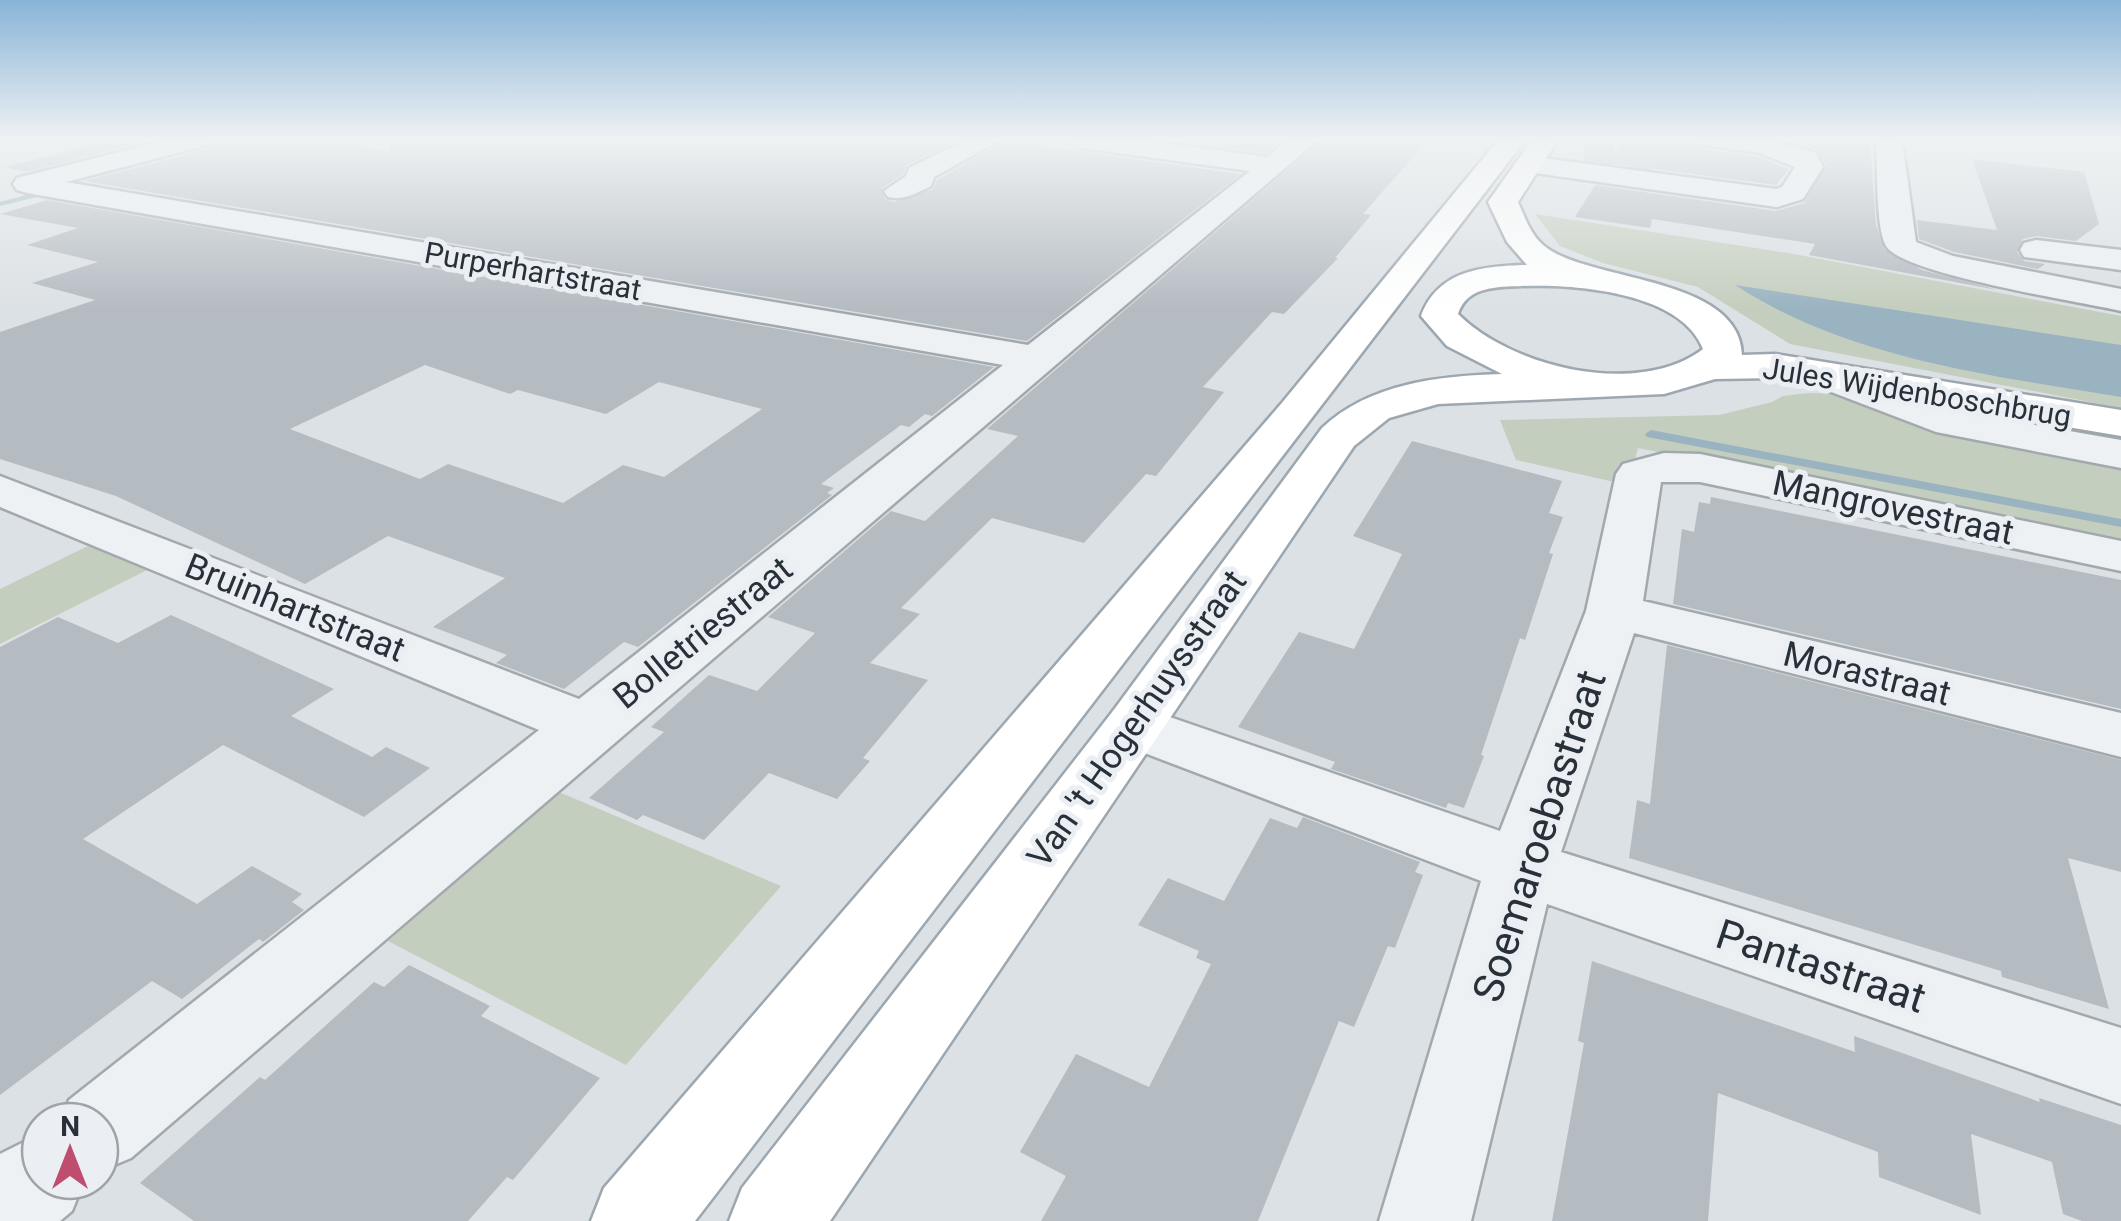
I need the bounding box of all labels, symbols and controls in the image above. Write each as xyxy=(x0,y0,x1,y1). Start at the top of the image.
street label: Purperhartstraat xyxy=(422,235,644,307)
street label: Jules Wijdenboschbrug xyxy=(1760,350,2074,434)
street label: Mangrovestraat xyxy=(1769,462,2017,554)
street label: Bruinhartstraat xyxy=(179,545,411,671)
street label: Bolletriestraat xyxy=(605,548,801,718)
street label: Van 't Hogerhuysstraat xyxy=(1019,563,1255,875)
street label: Morastraat xyxy=(1779,633,1955,715)
street label: Soemaroebastraat xyxy=(1462,664,1616,1008)
street label: Pantastraat xyxy=(1710,909,1932,1023)
north arrow xyxy=(20,1101,120,1201)
text: N xyxy=(60,1110,80,1143)

